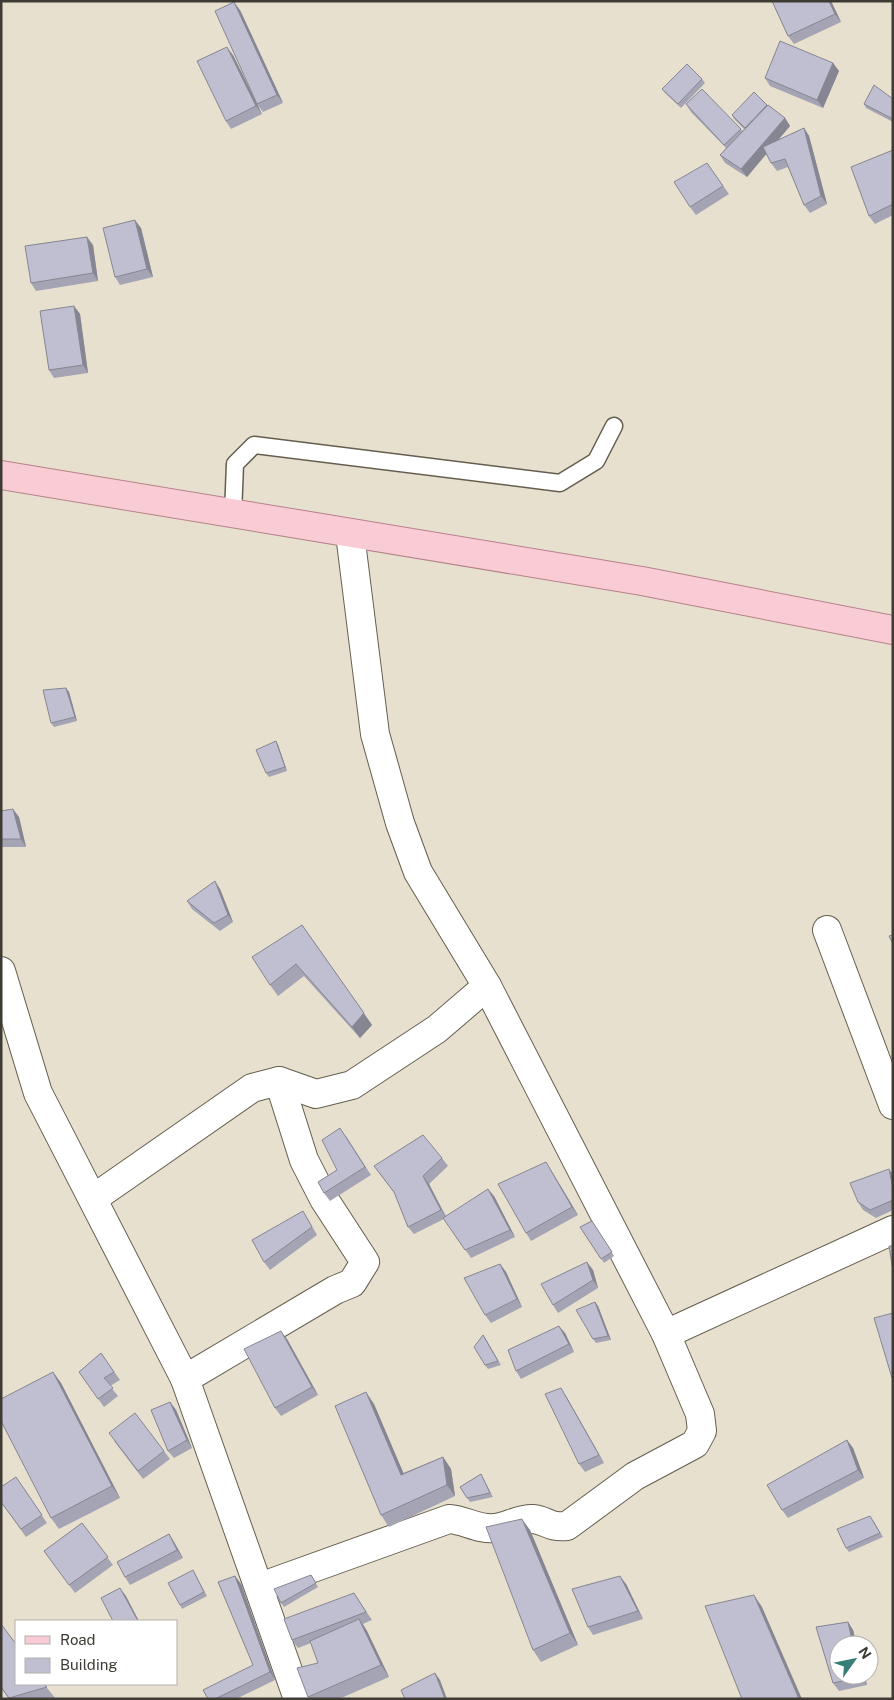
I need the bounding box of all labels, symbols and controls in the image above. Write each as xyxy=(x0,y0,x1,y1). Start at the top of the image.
legend xyxy=(15,1620,178,1685)
text: Road xyxy=(60,1631,96,1648)
north arrow xyxy=(829,1635,879,1685)
text: N xyxy=(855,1644,875,1662)
text: Building xyxy=(60,1656,118,1673)

